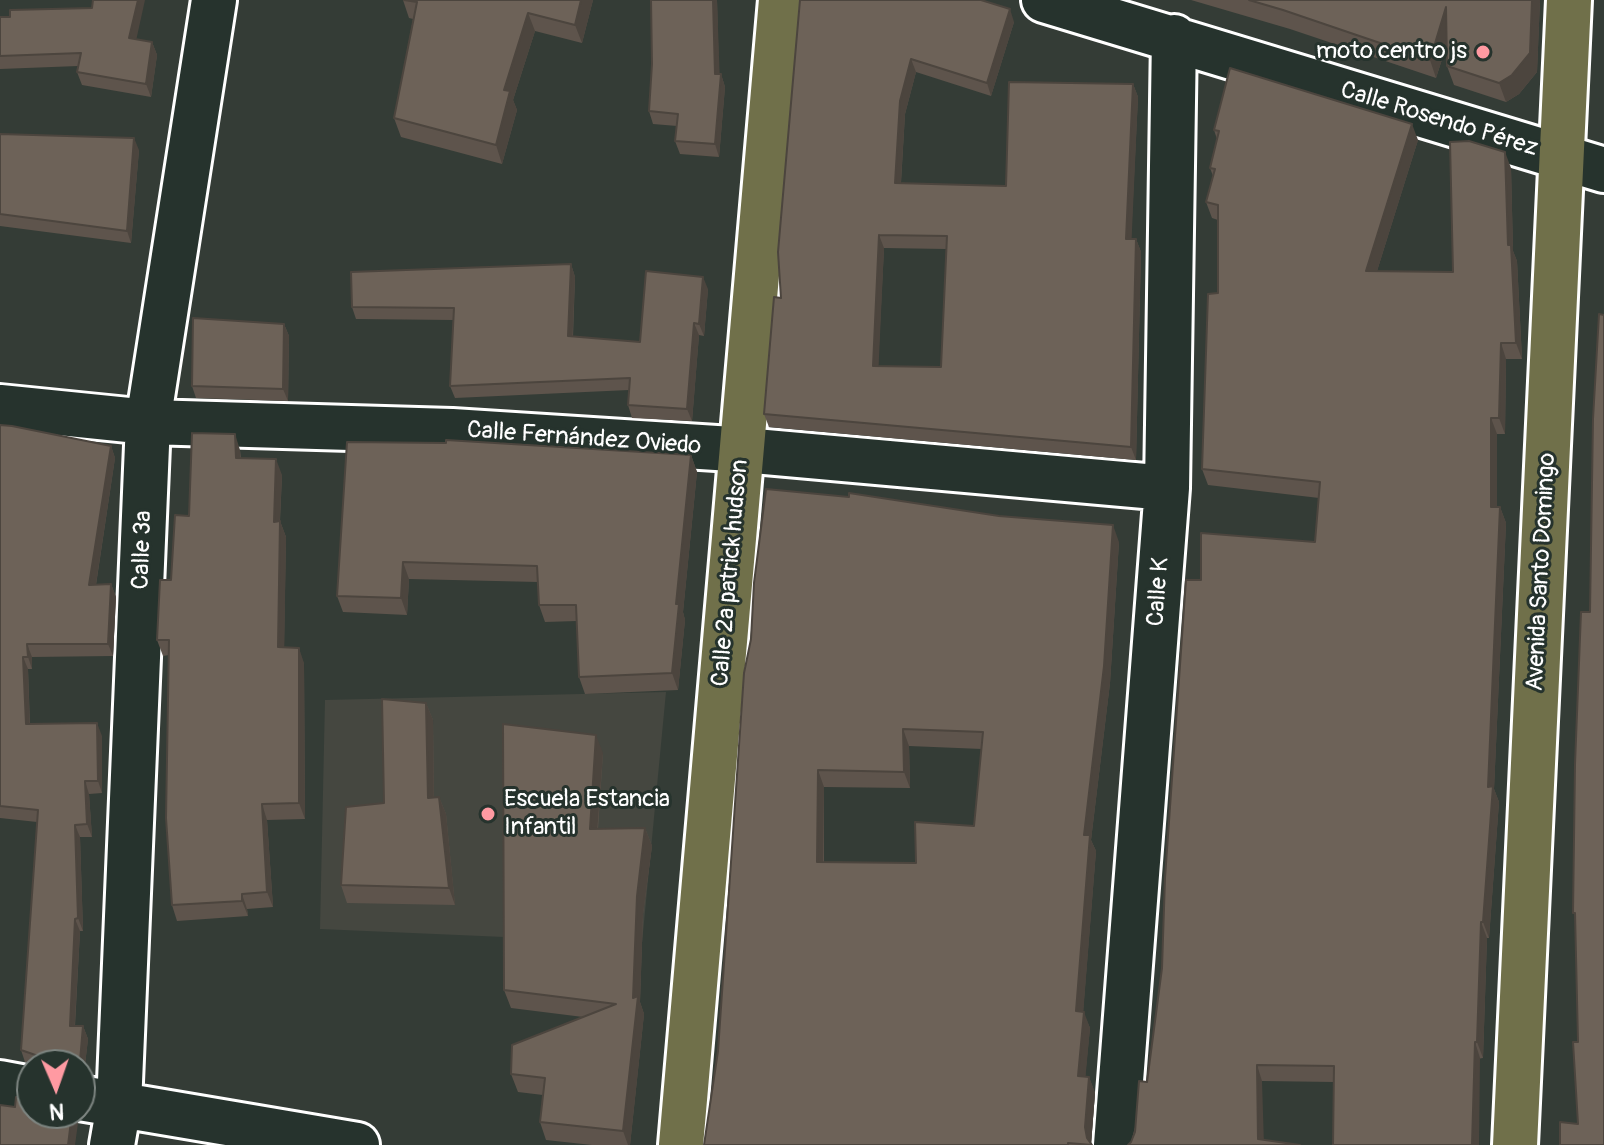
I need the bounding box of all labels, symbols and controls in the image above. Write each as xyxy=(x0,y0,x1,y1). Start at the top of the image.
place label: moto centro js xyxy=(1316,38,1467,66)
marker: moto centro js xyxy=(1474,43,1492,61)
street label: Calle Rosendo Pérez xyxy=(1337,76,1541,164)
street label: Calle Fernández Oviedo xyxy=(466,416,702,462)
street label: Avenida Santo Domingo xyxy=(1521,452,1563,692)
street label: Calle 2ª patrick hudson xyxy=(707,458,755,688)
street label: Calle 3ª xyxy=(127,510,159,590)
street label: Calle K xyxy=(1142,557,1176,627)
place label: Escuela Estancia Infantil xyxy=(504,786,670,842)
marker: Escuela Estancia Infantil xyxy=(479,805,497,823)
north arrow xyxy=(16,1049,96,1129)
text: N xyxy=(49,1097,65,1125)

